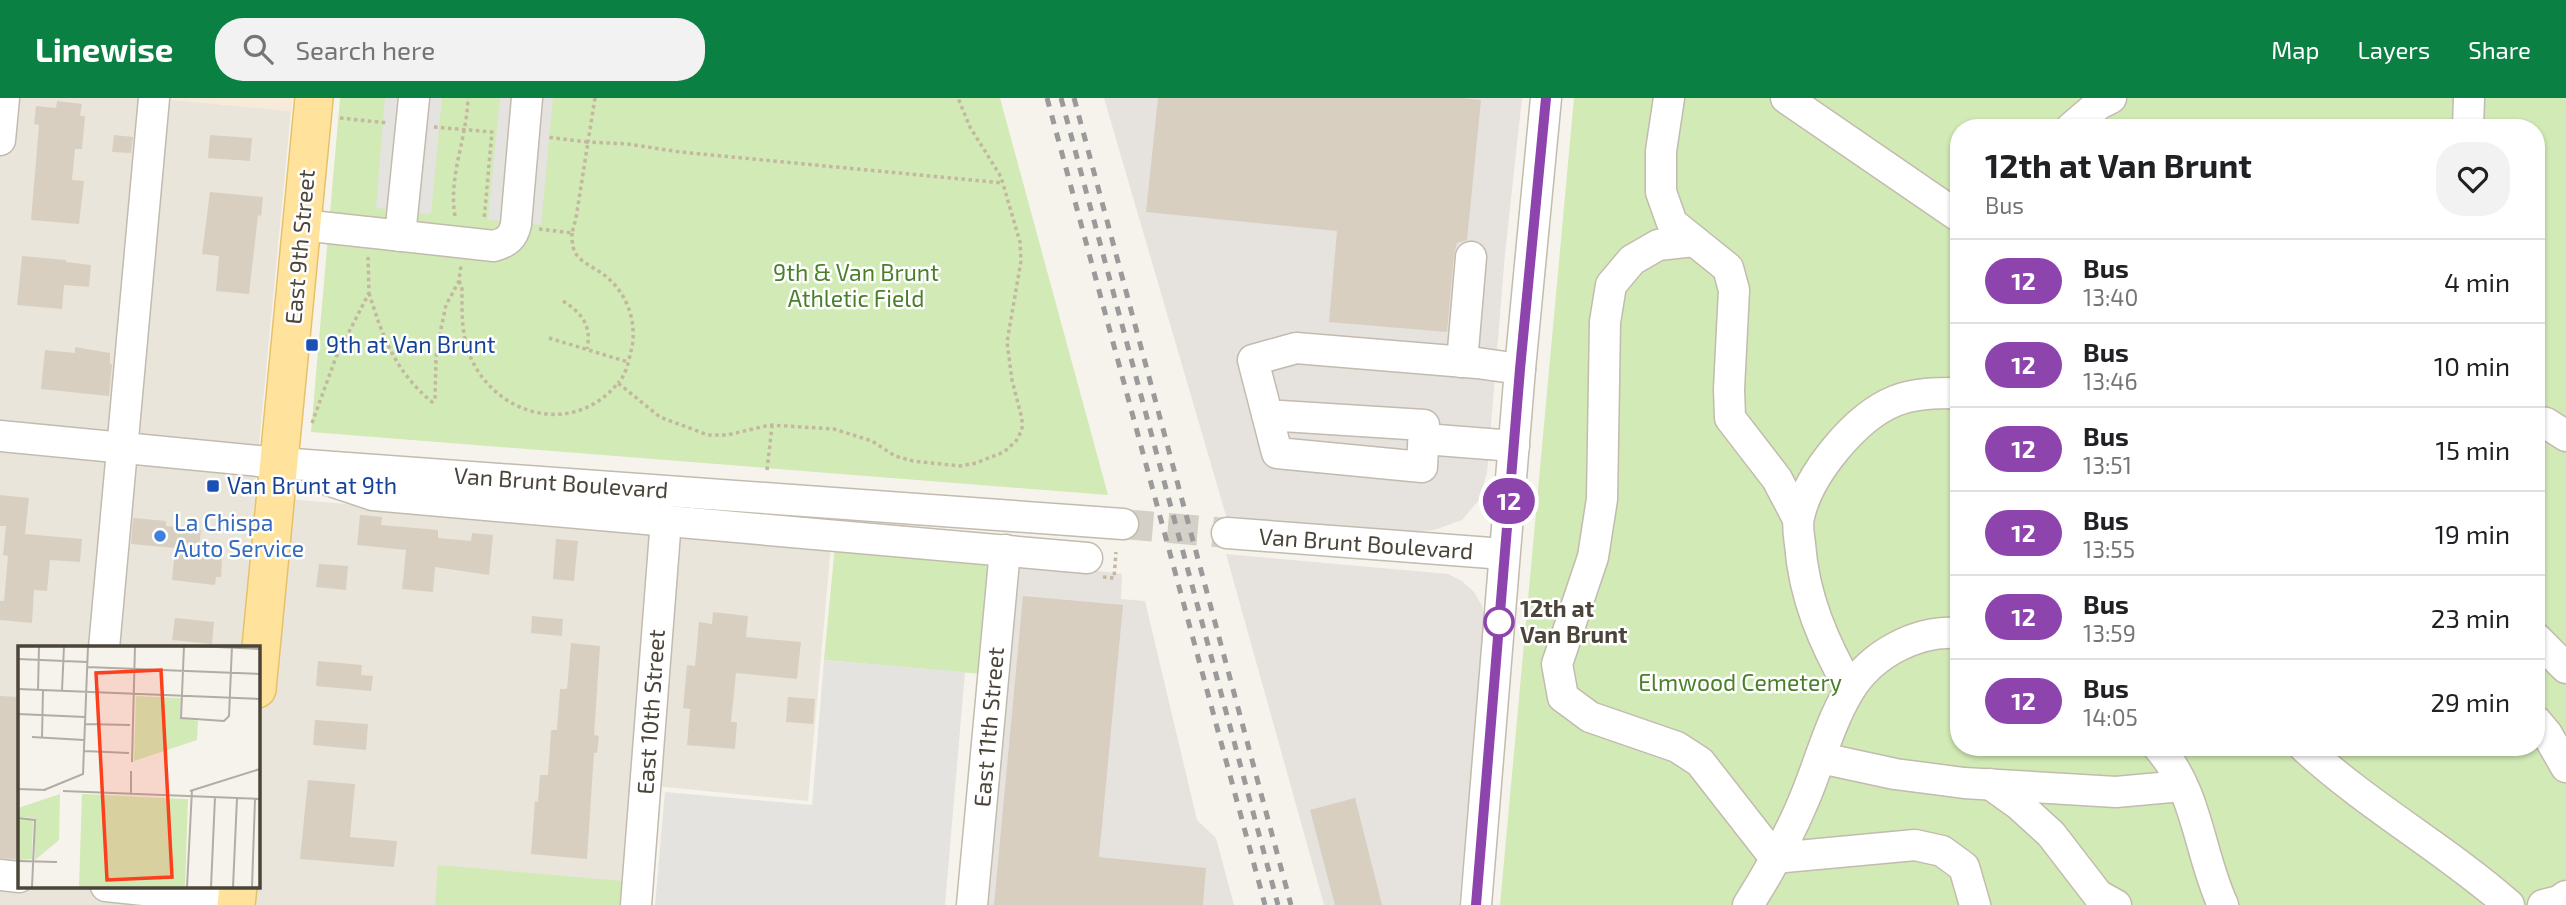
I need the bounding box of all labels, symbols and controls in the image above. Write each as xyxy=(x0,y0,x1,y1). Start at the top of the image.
search box xyxy=(215,18,705,81)
text: Linewise xyxy=(35,29,173,69)
icon: search xyxy=(239,30,277,68)
text: Search here xyxy=(295,34,435,65)
text: Map xyxy=(2271,35,2319,64)
text: Layers xyxy=(2357,35,2430,64)
text: Share xyxy=(2468,35,2531,64)
button: heart xyxy=(2436,142,2510,216)
text: 12th at Van Brunt xyxy=(1985,145,2252,185)
street label: East 9th Street xyxy=(278,168,320,326)
text: Bus xyxy=(1985,191,2024,219)
text: Bus xyxy=(2083,252,2129,283)
park label: 9th & Van Brunt Athletic Field xyxy=(773,258,939,312)
text: 12 xyxy=(2011,266,2036,295)
text: 4 min xyxy=(2444,266,2510,297)
text: 13:40 xyxy=(2083,283,2138,311)
place label: 9th at Van Brunt xyxy=(326,330,496,358)
text: Bus xyxy=(2083,336,2129,367)
marker: 9th at Van Brunt xyxy=(304,337,320,353)
text: 12 xyxy=(2011,350,2036,379)
text: 10 min xyxy=(2434,350,2510,381)
text: 13:46 xyxy=(2083,367,2138,395)
text: Bus xyxy=(2083,420,2129,451)
text: 12 xyxy=(2011,434,2036,463)
text: 15 min xyxy=(2436,434,2510,465)
text: 13:51 xyxy=(2083,451,2132,479)
street label: Van Brunt Boulevard xyxy=(453,461,669,503)
place label: Van Brunt at 9th xyxy=(227,471,397,499)
marker: Van Brunt at 9th xyxy=(205,478,221,494)
line badge: 12 xyxy=(1478,478,1540,524)
text: 12 xyxy=(1497,486,1521,515)
text: Bus xyxy=(2083,504,2129,535)
place label: La Chispa Auto Service xyxy=(174,508,304,562)
text: 12 xyxy=(2011,518,2036,547)
text: 19 min xyxy=(2435,518,2510,549)
street label: Van Brunt Boulevard xyxy=(1258,522,1474,564)
marker: La Chispa Auto Service xyxy=(152,528,168,544)
text: 13:55 xyxy=(2083,535,2135,563)
text: Bus xyxy=(2083,588,2129,619)
place label: 12th at Van Brunt xyxy=(1520,594,1627,648)
text: 12 xyxy=(2011,602,2036,631)
text: 23 min xyxy=(2431,602,2510,633)
marker: 12th at Van Brunt xyxy=(1484,607,1514,637)
text: 13:59 xyxy=(2083,619,2136,647)
street label: East 10th Street xyxy=(630,628,670,795)
street label: East 11th Street xyxy=(967,645,1009,808)
inset map xyxy=(18,646,259,888)
park label: Elmwood Cemetery xyxy=(1638,668,1842,696)
text: Bus xyxy=(2083,672,2129,703)
text: 12 xyxy=(2011,686,2036,715)
text: 29 min xyxy=(2430,686,2510,717)
text: 14:05 xyxy=(2083,703,2138,731)

